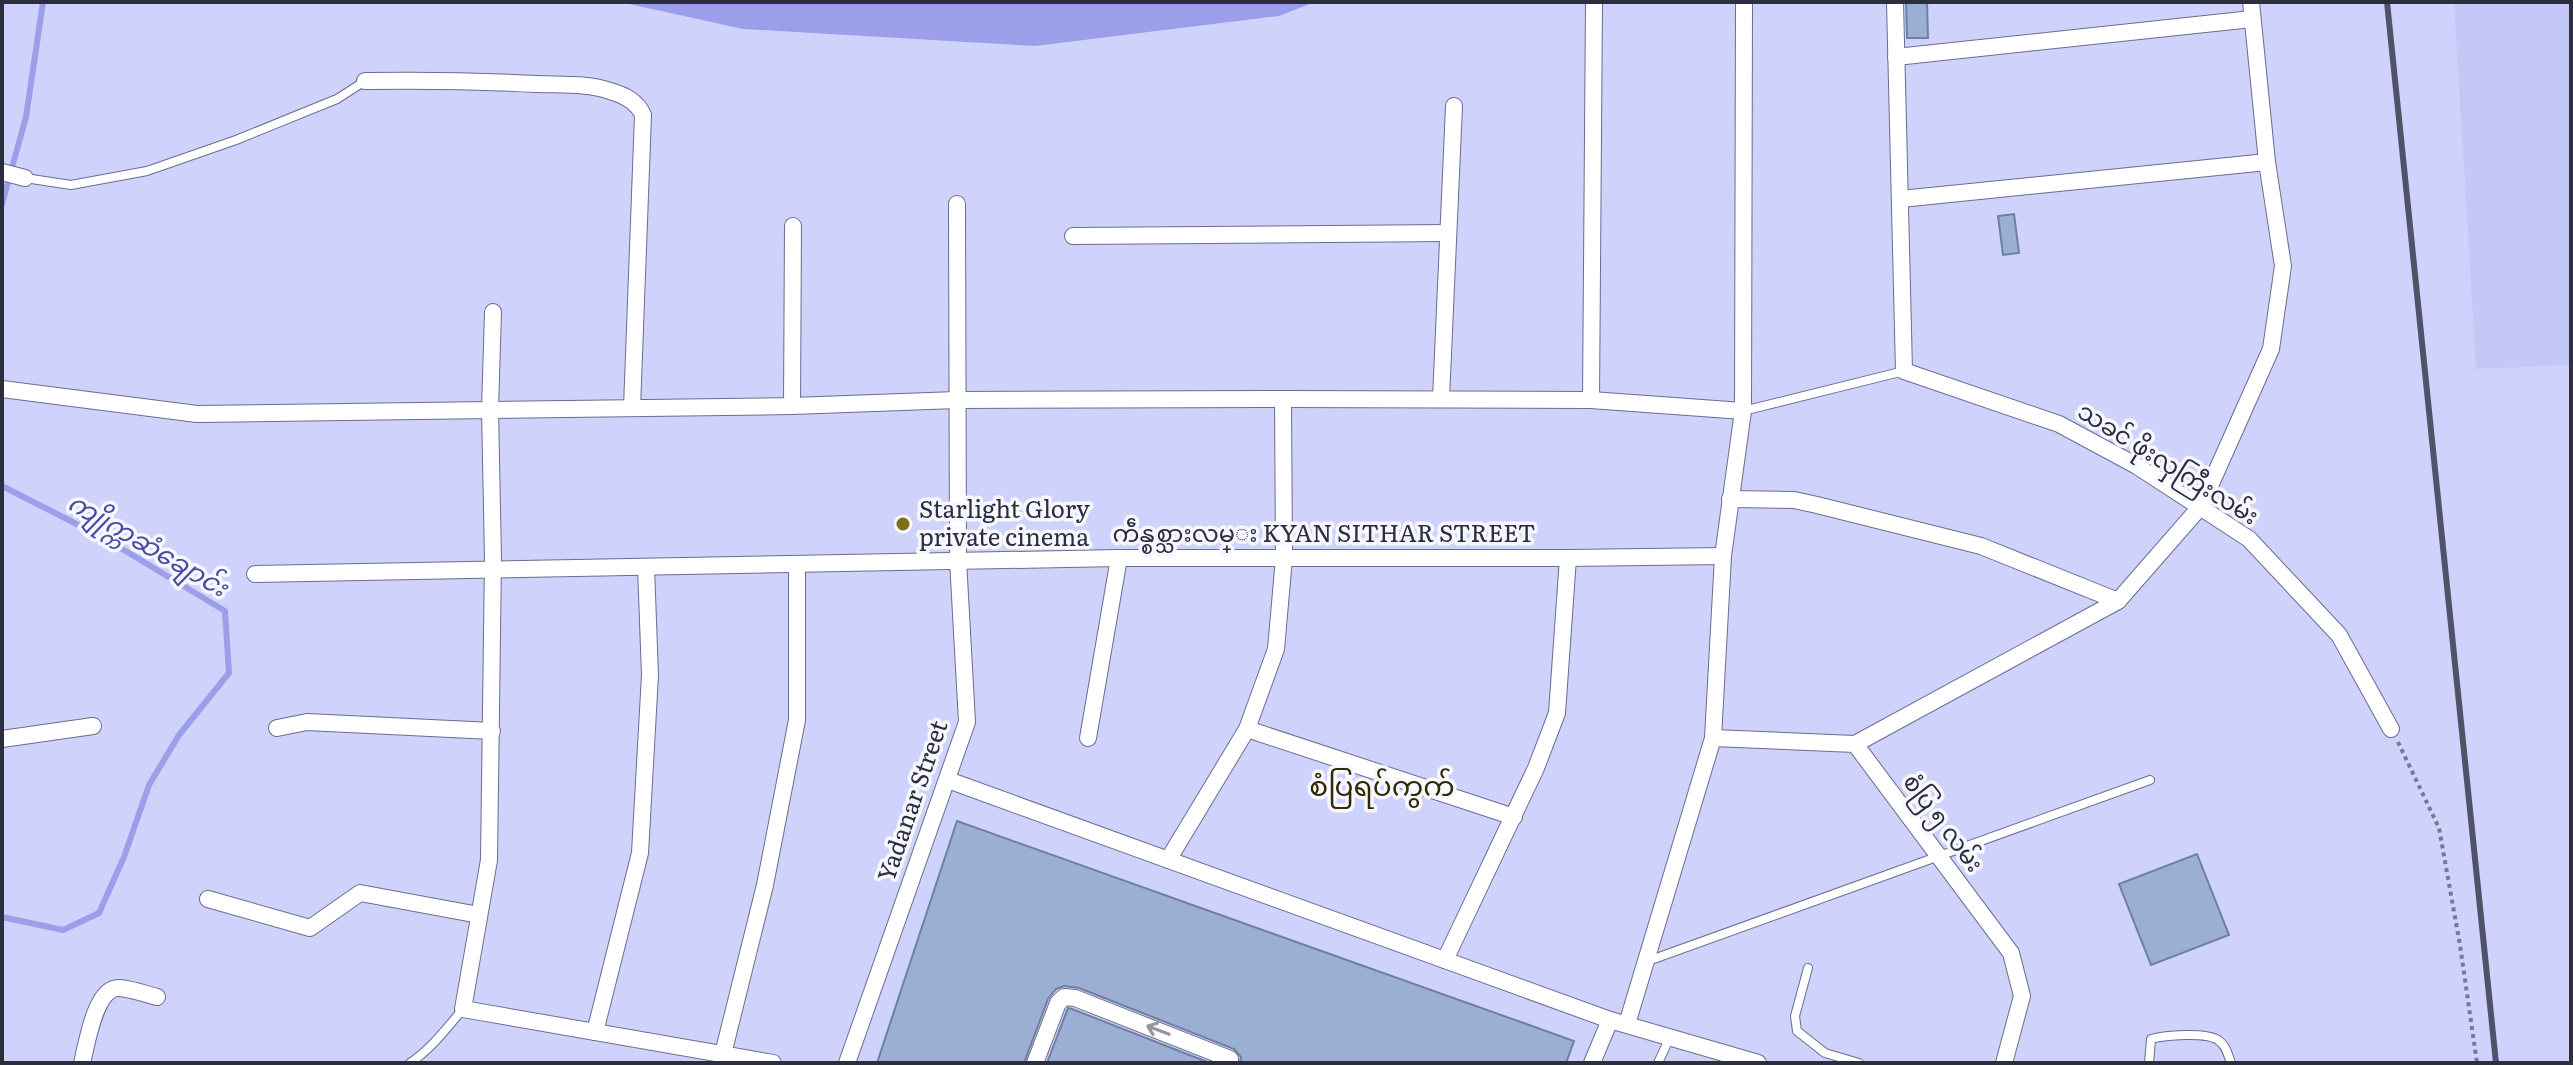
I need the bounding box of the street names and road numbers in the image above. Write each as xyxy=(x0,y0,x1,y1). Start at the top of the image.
street label: သခင် ဖိုးလှကြီးလမ်း xyxy=(2070,392,2267,535)
street label: ကဵန္စစ္သားလမ္း KYAN SITHAR STREET xyxy=(1113,514,1535,554)
street label: Yadanar Street xyxy=(867,715,955,885)
street label: စံပြ ၅ လမ်း xyxy=(1893,765,1994,880)

